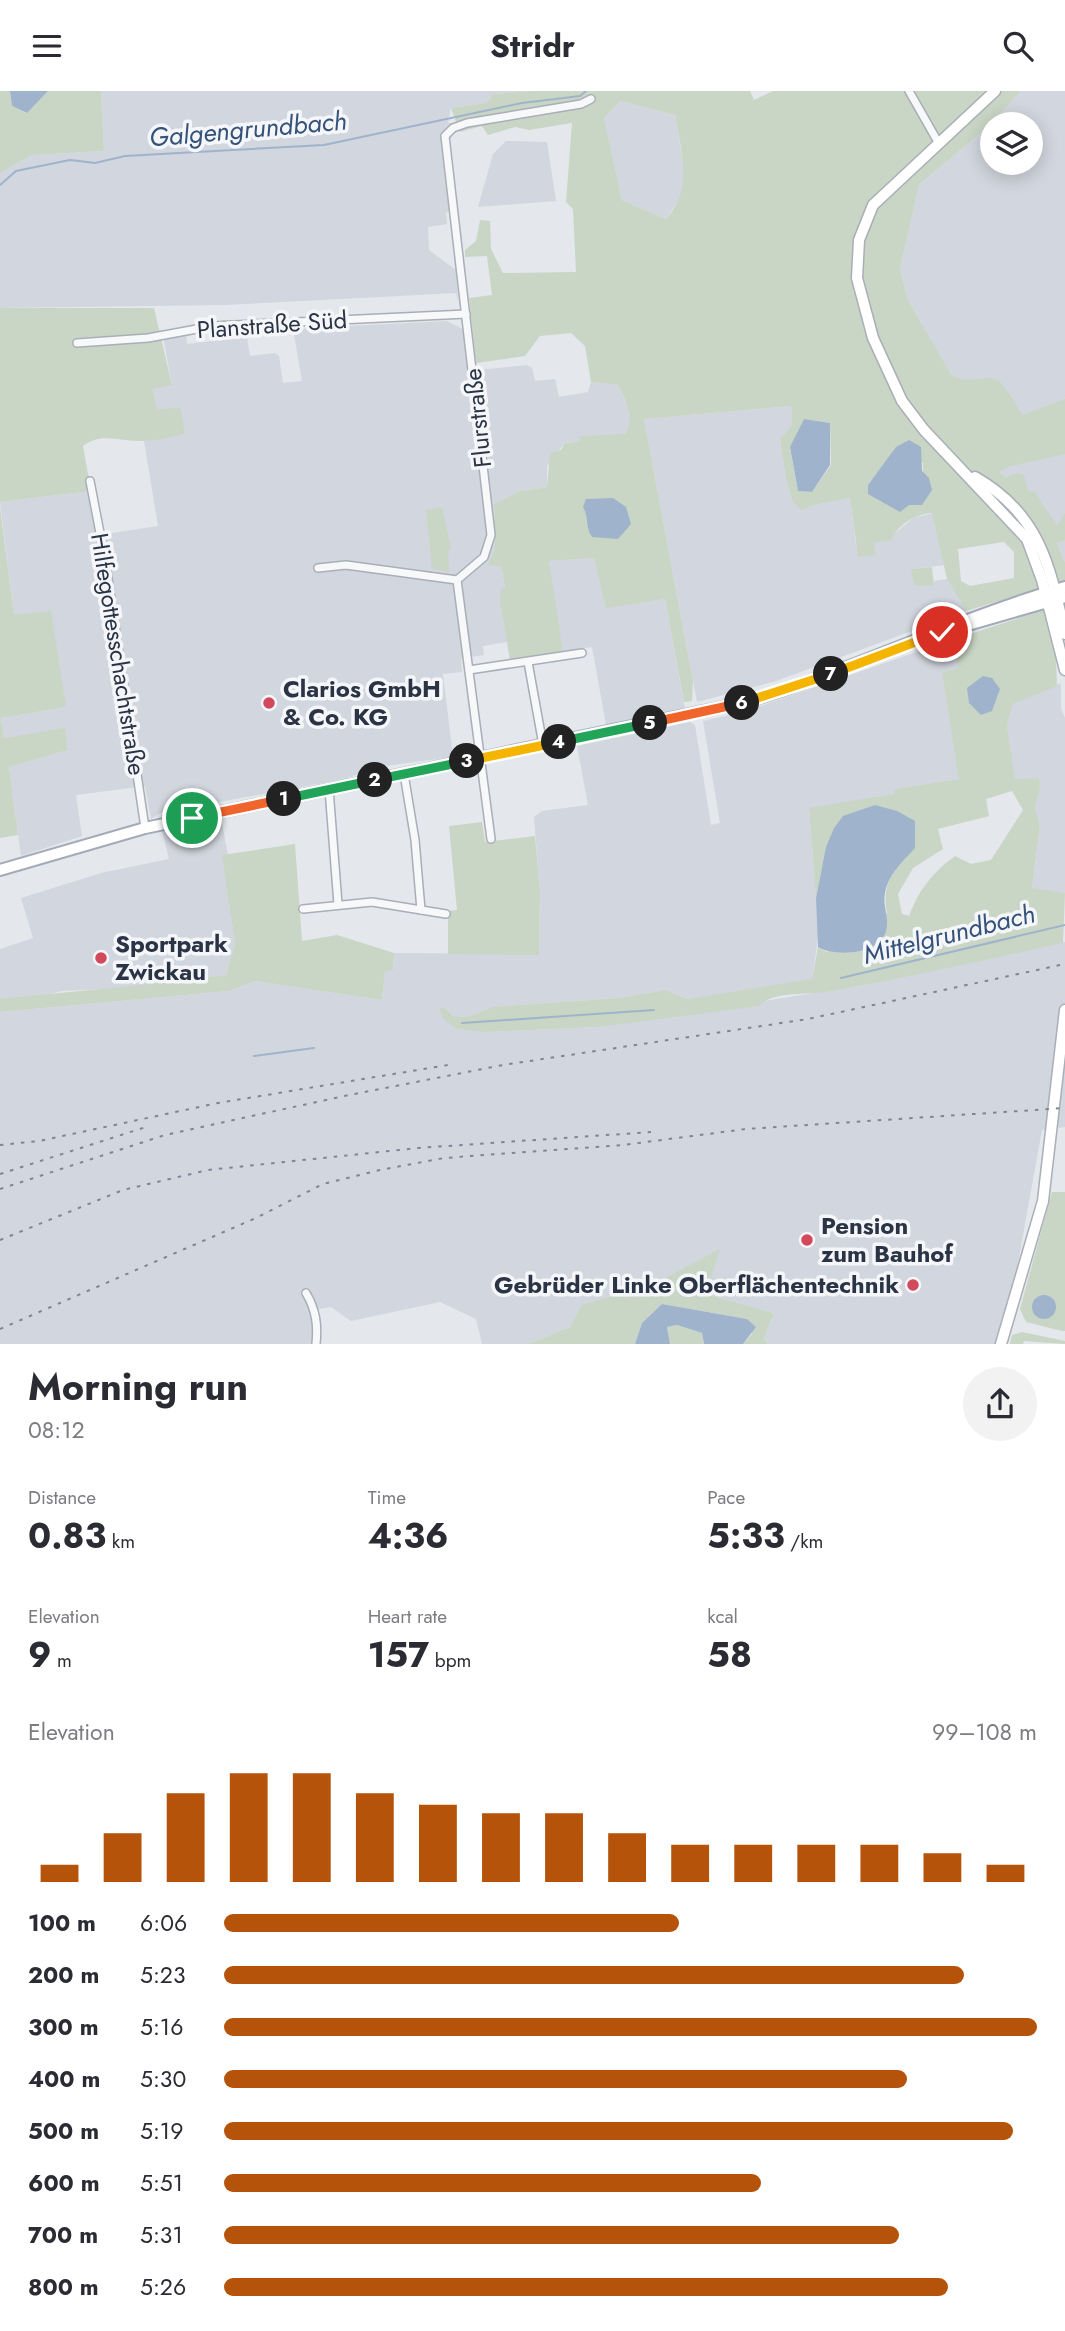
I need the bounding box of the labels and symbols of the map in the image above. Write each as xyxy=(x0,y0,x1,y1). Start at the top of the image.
water label: Galgengrundbach xyxy=(148,101,348,157)
street label: Planstraße Süd xyxy=(196,302,348,347)
street label: Flurstraße xyxy=(455,367,500,469)
street label: Hilfegottesschachtstraße xyxy=(82,530,155,778)
pin xyxy=(912,602,972,662)
pin: 7 xyxy=(814,657,848,691)
place label: Clarios GmbH & Co. KG xyxy=(283,671,441,734)
pin: 6 xyxy=(724,685,760,721)
marker: Clarios GmbH & Co. KG xyxy=(261,695,277,711)
pin: 5 xyxy=(632,705,668,741)
pin: 4 xyxy=(542,725,576,759)
pin: 3 xyxy=(449,743,484,779)
pin: 2 xyxy=(358,763,392,797)
pin: 1 xyxy=(266,781,302,817)
pin xyxy=(162,788,222,848)
water label: Mittelgrundbach xyxy=(859,894,1039,974)
place label: Sportpark Zwickau xyxy=(115,926,228,989)
marker: Sportpark Zwickau xyxy=(93,950,109,966)
place label: Pension zum Bauhof xyxy=(821,1208,954,1271)
marker: Pension zum Bauhof xyxy=(799,1232,815,1248)
place label: Gebrüder Linke Oberflächentechnik xyxy=(494,1267,899,1302)
marker: Gebrüder Linke Oberflächentechnik xyxy=(905,1277,921,1293)

